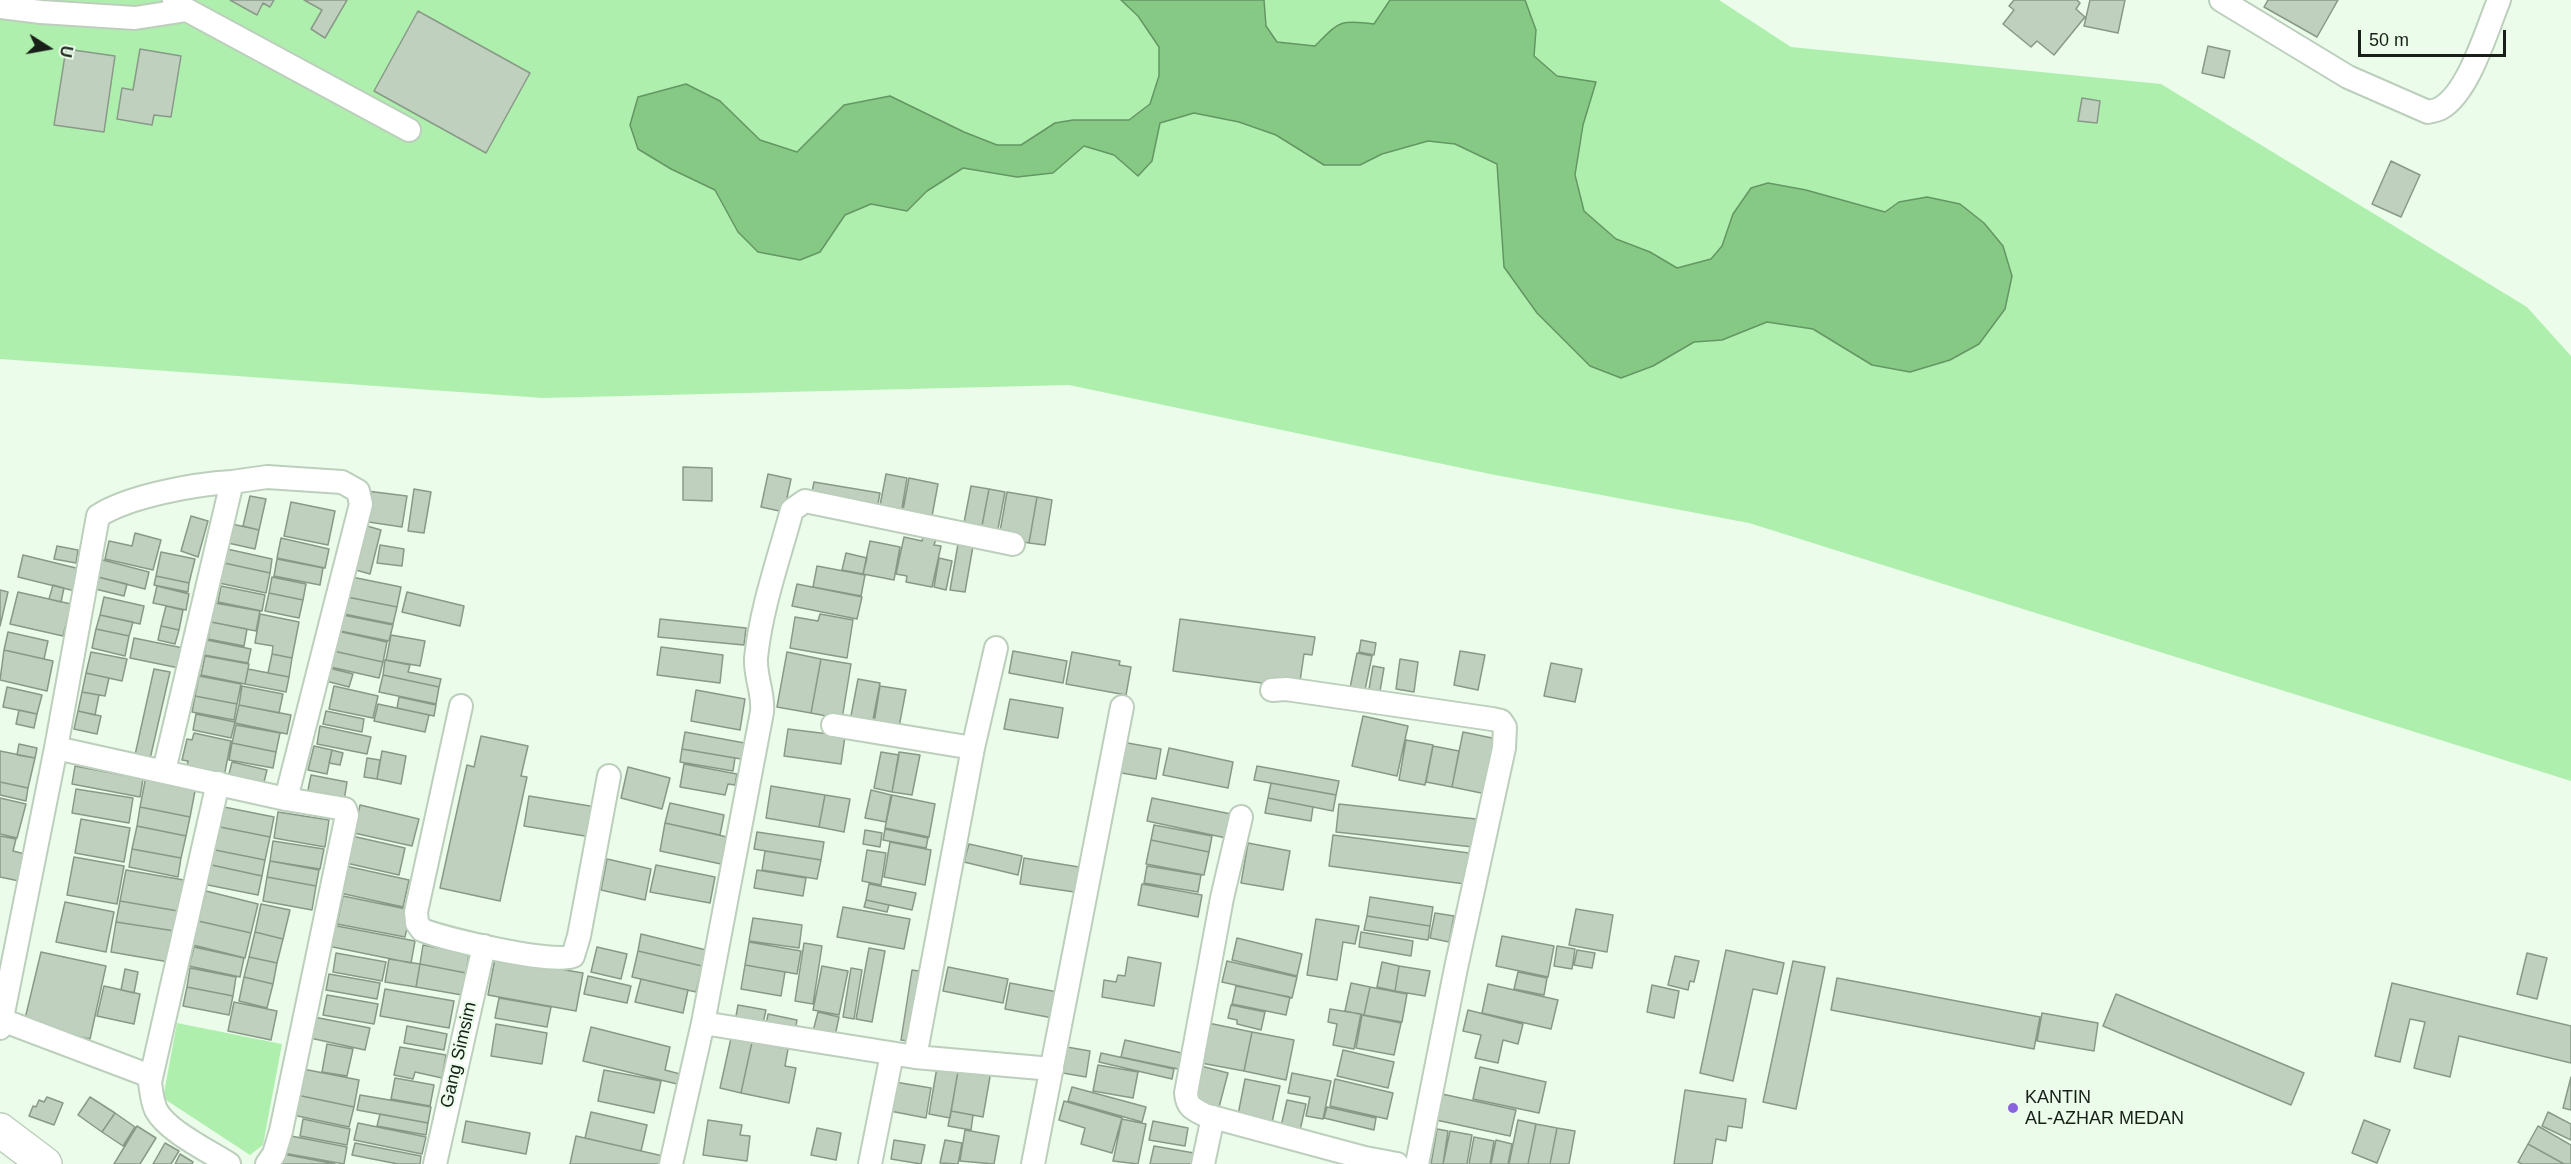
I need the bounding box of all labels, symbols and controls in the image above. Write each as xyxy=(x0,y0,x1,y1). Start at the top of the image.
north arrow xyxy=(18,18,78,78)
scale bar xyxy=(2361,18,2510,56)
text: 50 m xyxy=(2369,30,2409,50)
text: U xyxy=(57,44,76,59)
street label: Gang Simsim xyxy=(436,1000,482,1110)
place label: KANTIN AL-AZHAR MEDAN xyxy=(2025,1087,2184,1130)
marker: KANTIN AL-AZHAR MEDAN xyxy=(2006,1101,2020,1115)

